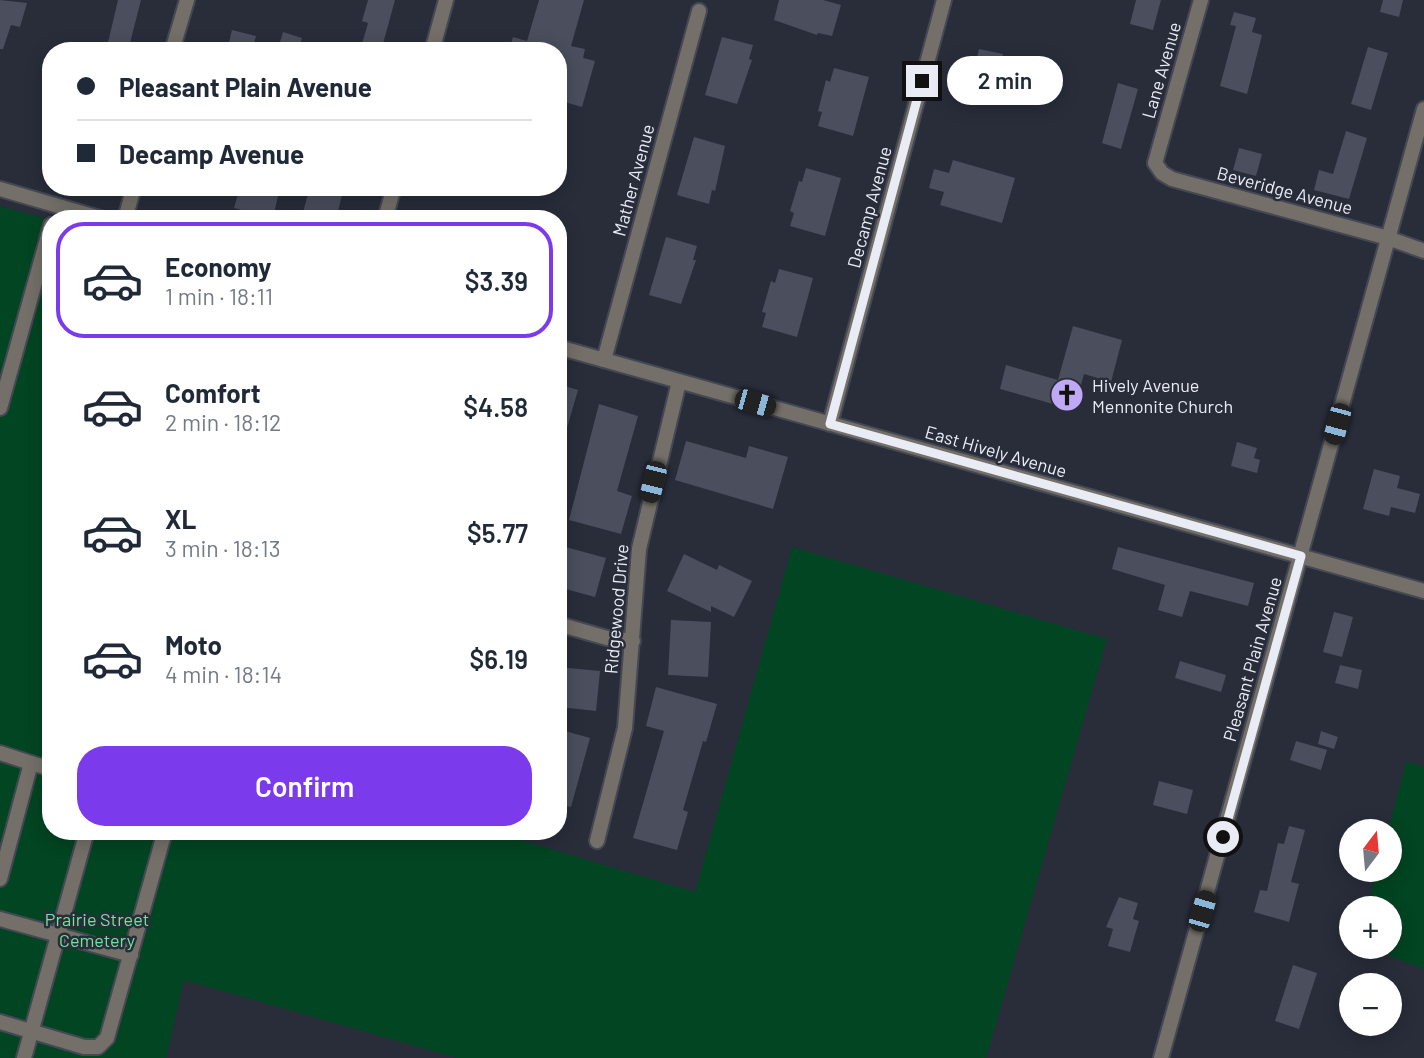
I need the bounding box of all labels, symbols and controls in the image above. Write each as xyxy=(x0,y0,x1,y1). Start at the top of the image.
street label: Lane Avenue xyxy=(1137,19,1185,121)
callout: 2 min xyxy=(946,56,1062,106)
route end xyxy=(906,65,938,97)
text: 2 min xyxy=(978,66,1032,94)
text: Pleasant Plain Avenue xyxy=(119,71,372,102)
street label: Mather Avenue xyxy=(607,122,659,238)
text: Decamp Avenue xyxy=(119,138,304,169)
street label: Decamp Avenue xyxy=(842,144,896,270)
street label: Beveridge Avenue xyxy=(1215,161,1355,219)
icon: car xyxy=(81,249,144,312)
text: Economy xyxy=(165,251,271,282)
text: $3.39 xyxy=(465,265,528,296)
text: 1 min · 18:11 xyxy=(165,282,273,310)
place label: Hively Avenue Mennonite Church xyxy=(1092,374,1233,417)
icon: car xyxy=(81,375,144,438)
church icon: Hively Avenue Mennonite Church xyxy=(1048,376,1086,414)
text: Comfort xyxy=(165,377,261,408)
car xyxy=(732,387,779,419)
text: $4.58 xyxy=(463,391,528,422)
car xyxy=(1322,401,1353,447)
text: 2 min · 18:12 xyxy=(165,408,281,436)
street label: East Hively Avenue xyxy=(923,420,1069,482)
car xyxy=(638,459,669,505)
icon: car xyxy=(81,501,144,564)
text: XL xyxy=(165,503,196,534)
text: $5.77 xyxy=(467,517,528,548)
text: 3 min · 18:13 xyxy=(165,534,280,562)
street label: Ridgewood Drive xyxy=(599,543,633,675)
street label: Pleasant Plain Avenue xyxy=(1218,574,1286,744)
icon: car xyxy=(81,627,144,690)
text: Moto xyxy=(165,629,222,660)
text: $6.19 xyxy=(470,643,528,674)
text: 4 min · 18:14 xyxy=(165,660,282,688)
button: Confirm xyxy=(77,746,532,826)
north arrow xyxy=(1339,819,1402,882)
map controls xyxy=(1339,819,1402,1036)
route start xyxy=(1207,821,1239,853)
car xyxy=(1187,888,1218,934)
button: + xyxy=(1339,896,1402,959)
park label: Prairie Street Cemetery xyxy=(45,908,149,951)
button: − xyxy=(1339,973,1402,1036)

